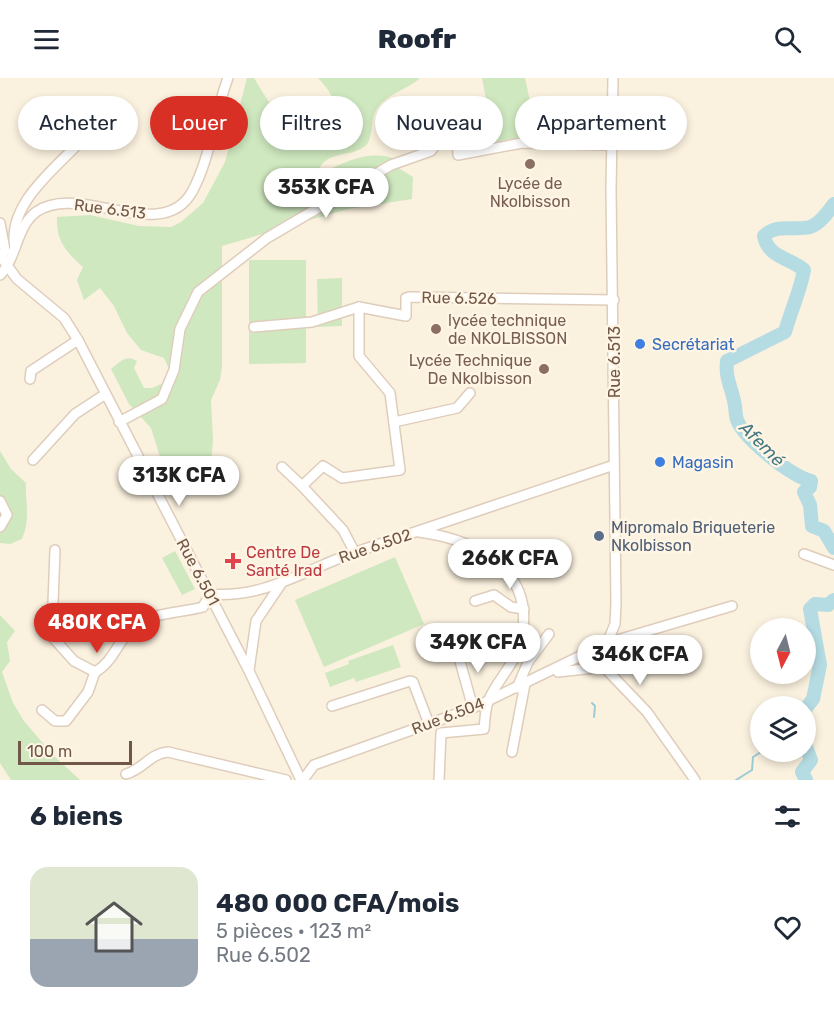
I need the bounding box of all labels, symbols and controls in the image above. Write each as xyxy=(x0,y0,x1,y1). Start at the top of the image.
icon: menu xyxy=(30,23,63,56)
text: Roofr xyxy=(378,23,456,55)
icon: search xyxy=(771,23,804,56)
chip: Acheter xyxy=(18,96,138,150)
chip: Louer xyxy=(150,96,248,150)
chip: Filtres xyxy=(260,96,363,150)
chip: Nouveau xyxy=(375,96,503,150)
chip: Appartement xyxy=(515,96,687,150)
marker: Lycée de Nkolbisson xyxy=(523,157,537,171)
pin: 353K CFA xyxy=(264,168,388,219)
place label: Lycée de Nkolbisson xyxy=(490,174,570,211)
text: 353K CFA xyxy=(278,175,374,199)
street label: Rue 6.513 xyxy=(73,195,147,223)
street label: Rue 6.526 xyxy=(421,288,497,308)
place label: lycée technique de NKOLBISSON xyxy=(448,311,567,348)
marker: lycée technique de NKOLBISSON xyxy=(429,322,443,336)
street label: Rue 6.513 xyxy=(605,326,624,398)
place label: Secrétariat xyxy=(652,335,735,354)
marker: Secrétariat xyxy=(633,337,647,351)
place label: Lycée Technique De Nkolbisson xyxy=(409,351,532,388)
marker: Lycée Technique De Nkolbisson xyxy=(537,362,551,376)
water label: Afemé xyxy=(734,416,789,471)
place label: Magasin xyxy=(672,453,734,472)
marker: Magasin xyxy=(653,455,667,469)
pin: 313K CFA xyxy=(117,456,241,507)
text: 313K CFA xyxy=(132,463,226,487)
place label: Mipromalo Briqueterie Nkolbisson xyxy=(611,518,775,555)
street label: Rue 6.502 xyxy=(336,525,414,567)
marker: Mipromalo Briqueterie Nkolbisson xyxy=(592,529,606,543)
street label: Rue 6.501 xyxy=(172,535,224,609)
pin: 266K CFA xyxy=(448,539,572,590)
place label: Centre De Santé Irad xyxy=(246,543,322,580)
text: 266K CFA xyxy=(462,546,558,570)
marker: Centre De Santé Irad xyxy=(224,552,242,570)
pin: 480K CFA xyxy=(35,603,159,654)
text: 480K CFA xyxy=(48,610,146,634)
north arrow xyxy=(750,618,816,684)
map controls xyxy=(750,618,816,762)
pin: 349K CFA xyxy=(416,623,540,674)
text: 349K CFA xyxy=(430,630,526,654)
pin: 346K CFA xyxy=(578,635,702,686)
text: 346K CFA xyxy=(591,642,689,666)
street label: Rue 6.504 xyxy=(409,693,487,739)
button: layers xyxy=(750,696,816,762)
scale bar xyxy=(18,738,132,766)
text: 100 m xyxy=(27,742,72,761)
icon: filters xyxy=(771,800,804,833)
text: 6 biens xyxy=(30,801,123,832)
text: 480 000 CFA/mois xyxy=(216,888,459,919)
icon: home xyxy=(78,891,150,963)
icon: heart xyxy=(771,911,804,944)
text: 5 pièces · 123 m² xyxy=(216,919,371,943)
text: Rue 6.502 xyxy=(216,943,311,967)

